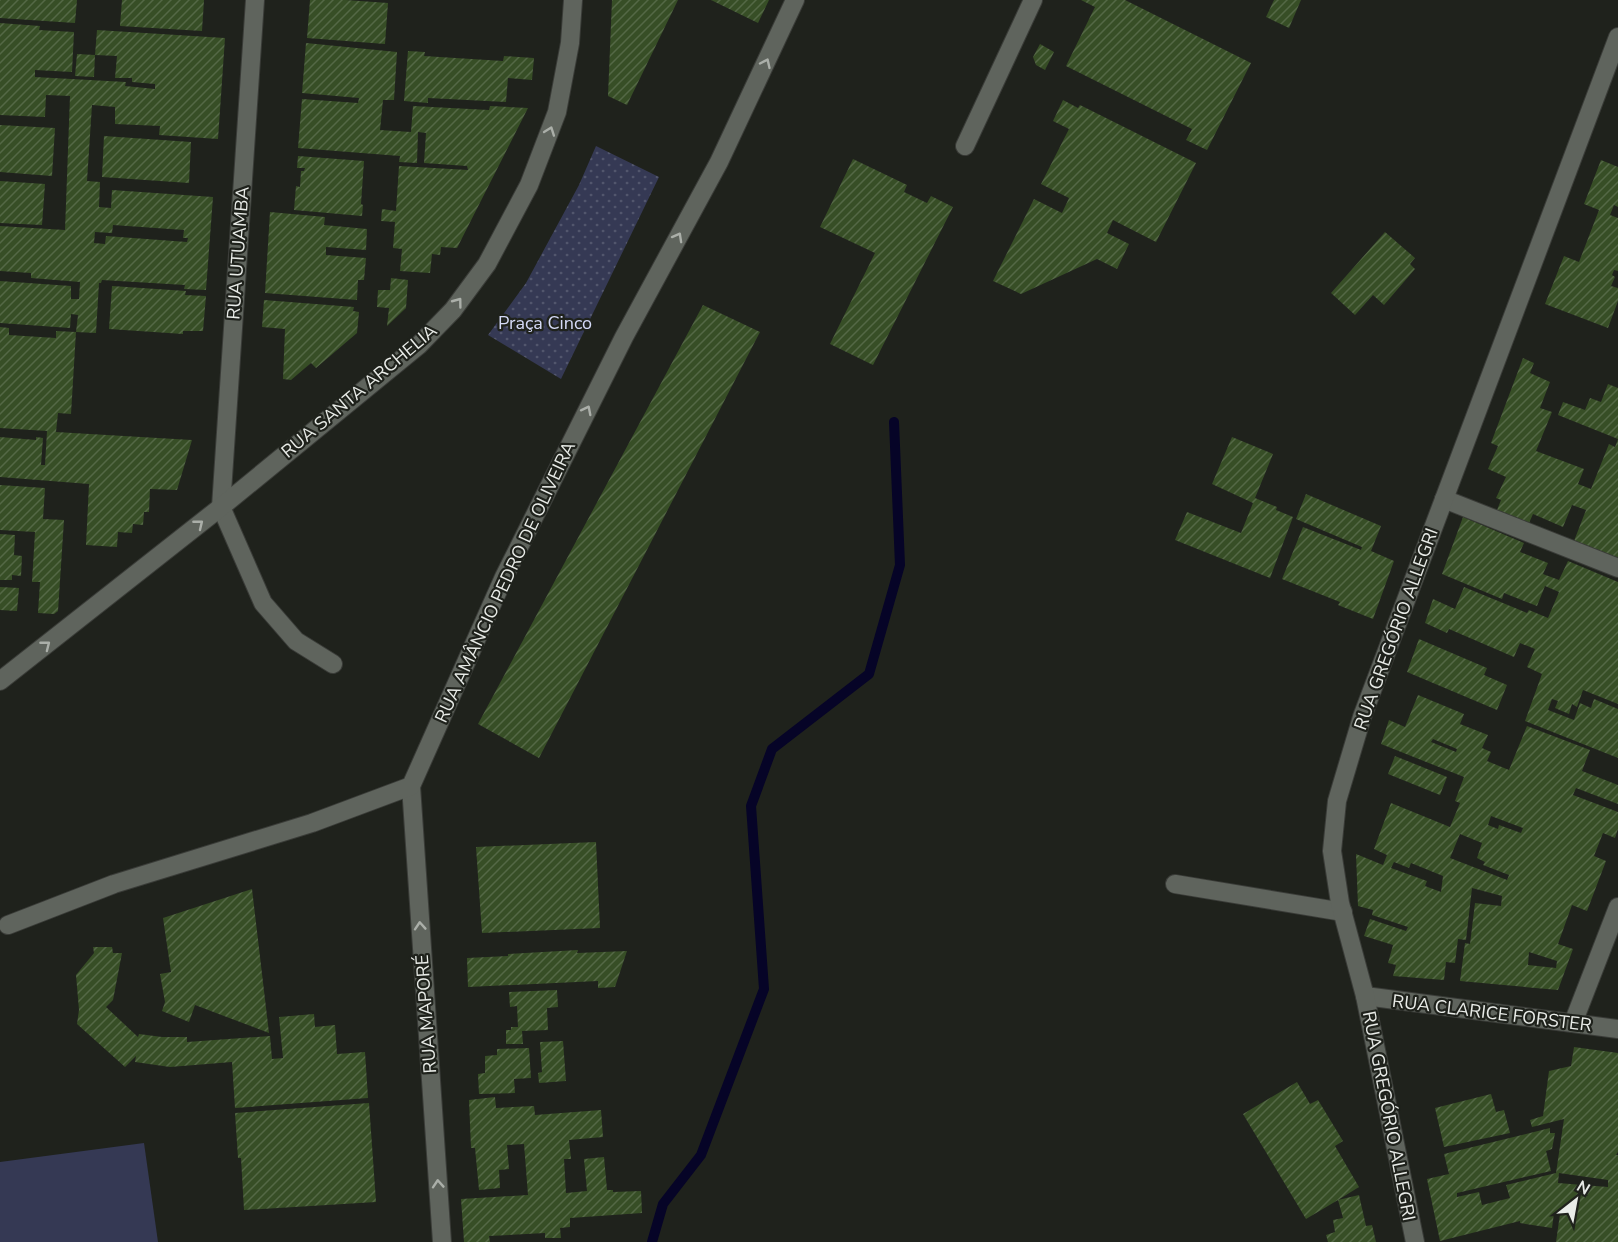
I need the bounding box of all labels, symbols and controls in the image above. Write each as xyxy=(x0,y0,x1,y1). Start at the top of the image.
one-way arrow xyxy=(758,58,770,69)
one-way arrow xyxy=(542,126,555,137)
street label: RUA UTUAMBA xyxy=(221,186,255,320)
one-way arrow xyxy=(671,233,682,243)
one-way arrow xyxy=(451,298,462,309)
park label: Praça Cinco xyxy=(498,311,592,335)
street label: RUA SANTA ARCHELIA xyxy=(276,319,442,463)
one-way arrow xyxy=(580,405,592,416)
street label: RUA AMÂNCIO PEDRO DE OLIVEIRA xyxy=(429,438,581,726)
one-way arrow xyxy=(192,521,203,532)
street label: RUA GREGÓRIO ALLEGRI xyxy=(1348,525,1444,733)
one-way arrow xyxy=(39,642,50,653)
one-way arrow xyxy=(414,922,427,931)
street label: RUA MAPORÉ xyxy=(410,954,442,1074)
street label: RUA CLARICE FORSTER xyxy=(1391,989,1593,1037)
street label: RUA GREGÓRIO ALLEGRI xyxy=(1357,1009,1421,1223)
north arrow xyxy=(1546,1170,1606,1230)
text: N xyxy=(1572,1175,1594,1201)
one-way arrow xyxy=(432,1179,445,1188)

